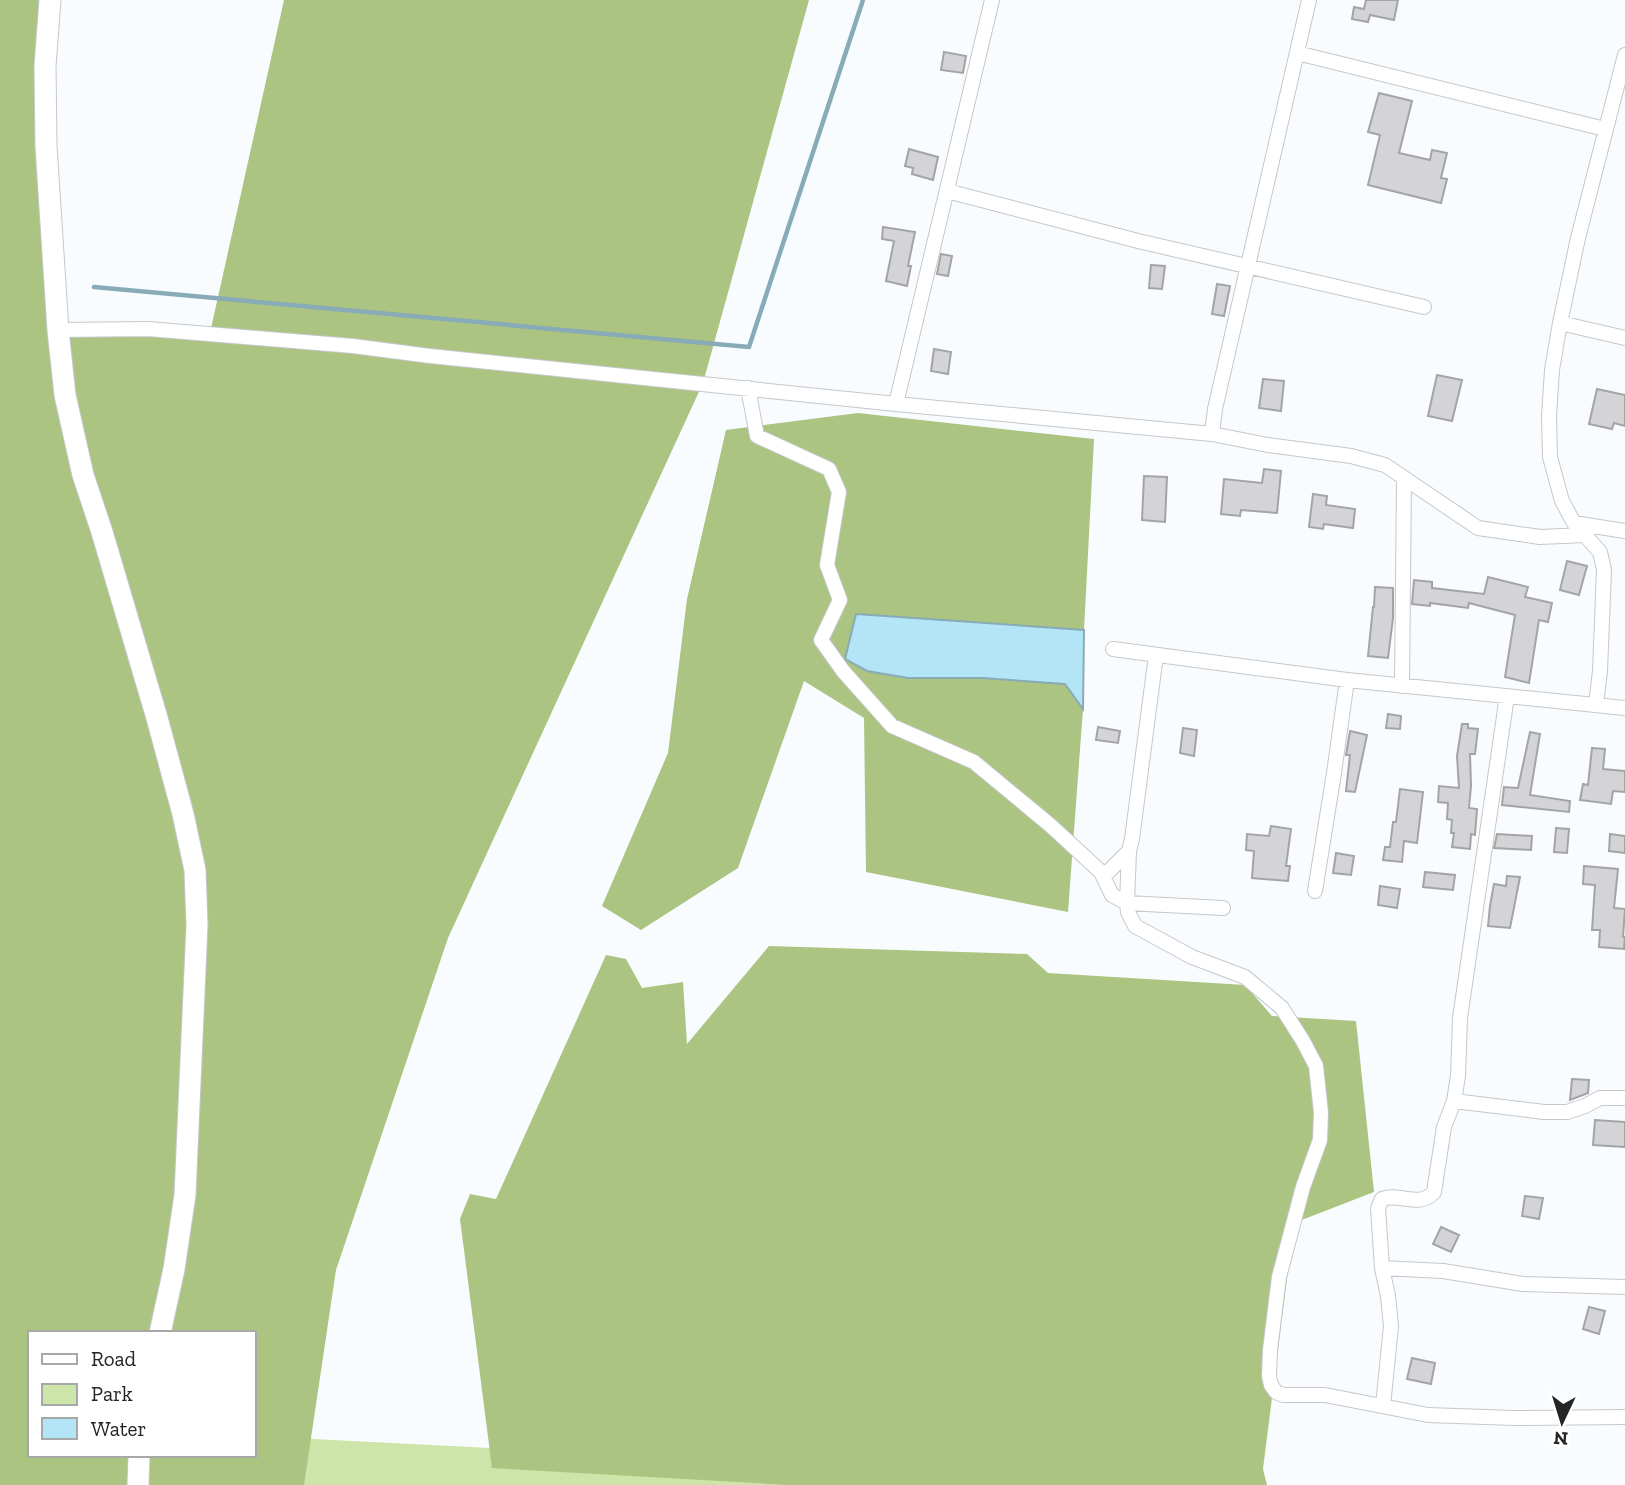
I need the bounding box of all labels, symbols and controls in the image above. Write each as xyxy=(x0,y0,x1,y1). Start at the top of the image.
legend xyxy=(28,1331,256,1457)
text: Road xyxy=(91,1346,137,1371)
text: Park xyxy=(91,1381,133,1406)
north arrow xyxy=(1527,1387,1597,1457)
text: Water xyxy=(91,1416,146,1441)
text: N xyxy=(1553,1426,1569,1450)

